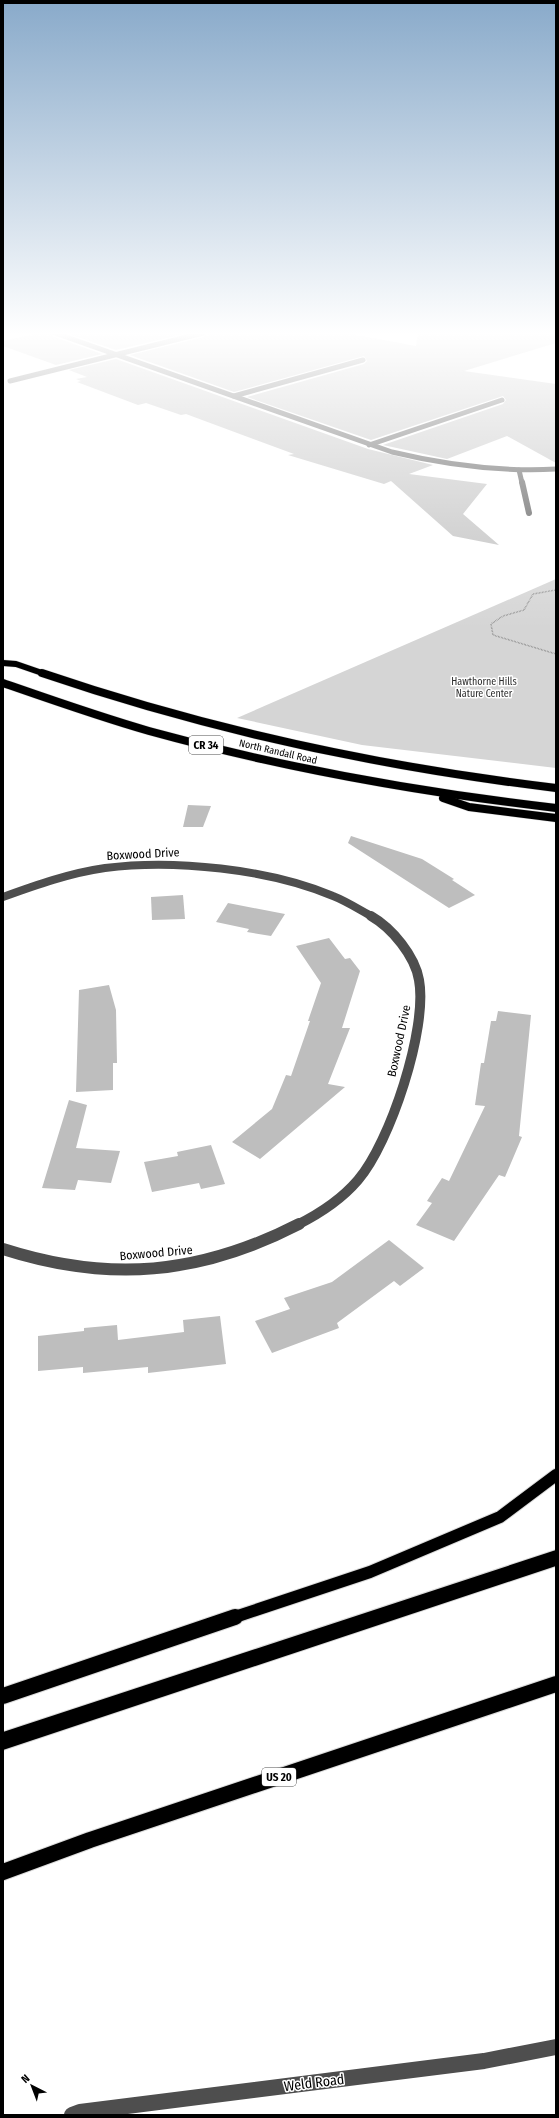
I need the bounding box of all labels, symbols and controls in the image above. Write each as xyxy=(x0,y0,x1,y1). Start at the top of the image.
park label: Hawthorne Hills Nature Center xyxy=(451,676,517,700)
road number: CR 34 xyxy=(189,736,223,754)
street label: North Randall Road xyxy=(238,737,318,767)
street label: Boxwood Drive xyxy=(106,845,180,863)
street label: Boxwood Drive xyxy=(385,1004,413,1078)
street label: Boxwood Drive xyxy=(119,1243,193,1263)
road number: US 20 xyxy=(262,1768,296,1786)
north arrow xyxy=(12,2066,52,2106)
street label: Weld Road xyxy=(283,2071,345,2095)
text: N xyxy=(19,2072,32,2086)

